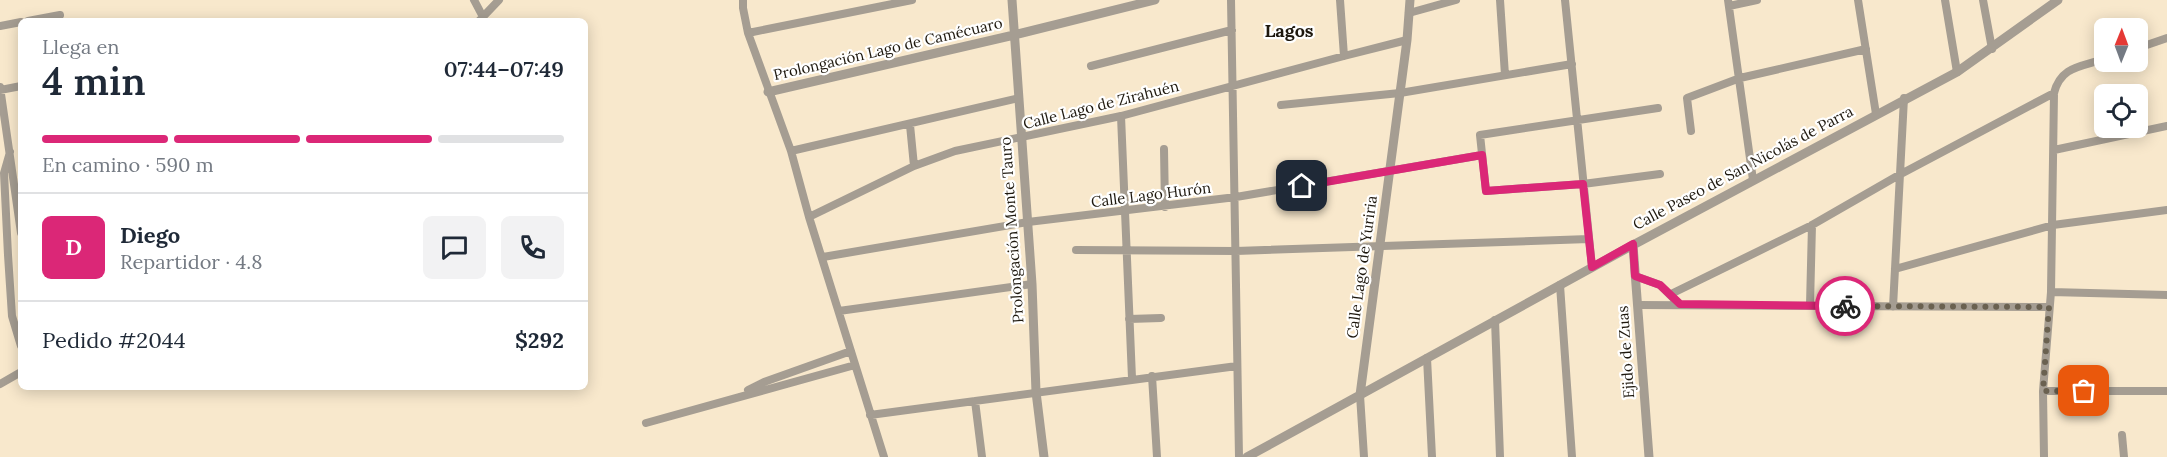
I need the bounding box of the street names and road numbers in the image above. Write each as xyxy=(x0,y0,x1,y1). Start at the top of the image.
street label: Prolongación Lago de Camécuaro xyxy=(771,13,1004,84)
street label: Calle Lago de Zirahuén xyxy=(1021,76,1181,133)
street label: Calle Paseo de San Nicolás de Parra xyxy=(1629,101,1856,234)
street label: Prolongación Monte Tauro xyxy=(996,136,1027,324)
street label: Calle Lago Hurón xyxy=(1090,178,1212,211)
street label: Calle Lago de Yuriria xyxy=(1342,194,1381,340)
street label: Ejido de Zuas xyxy=(1613,305,1638,399)

